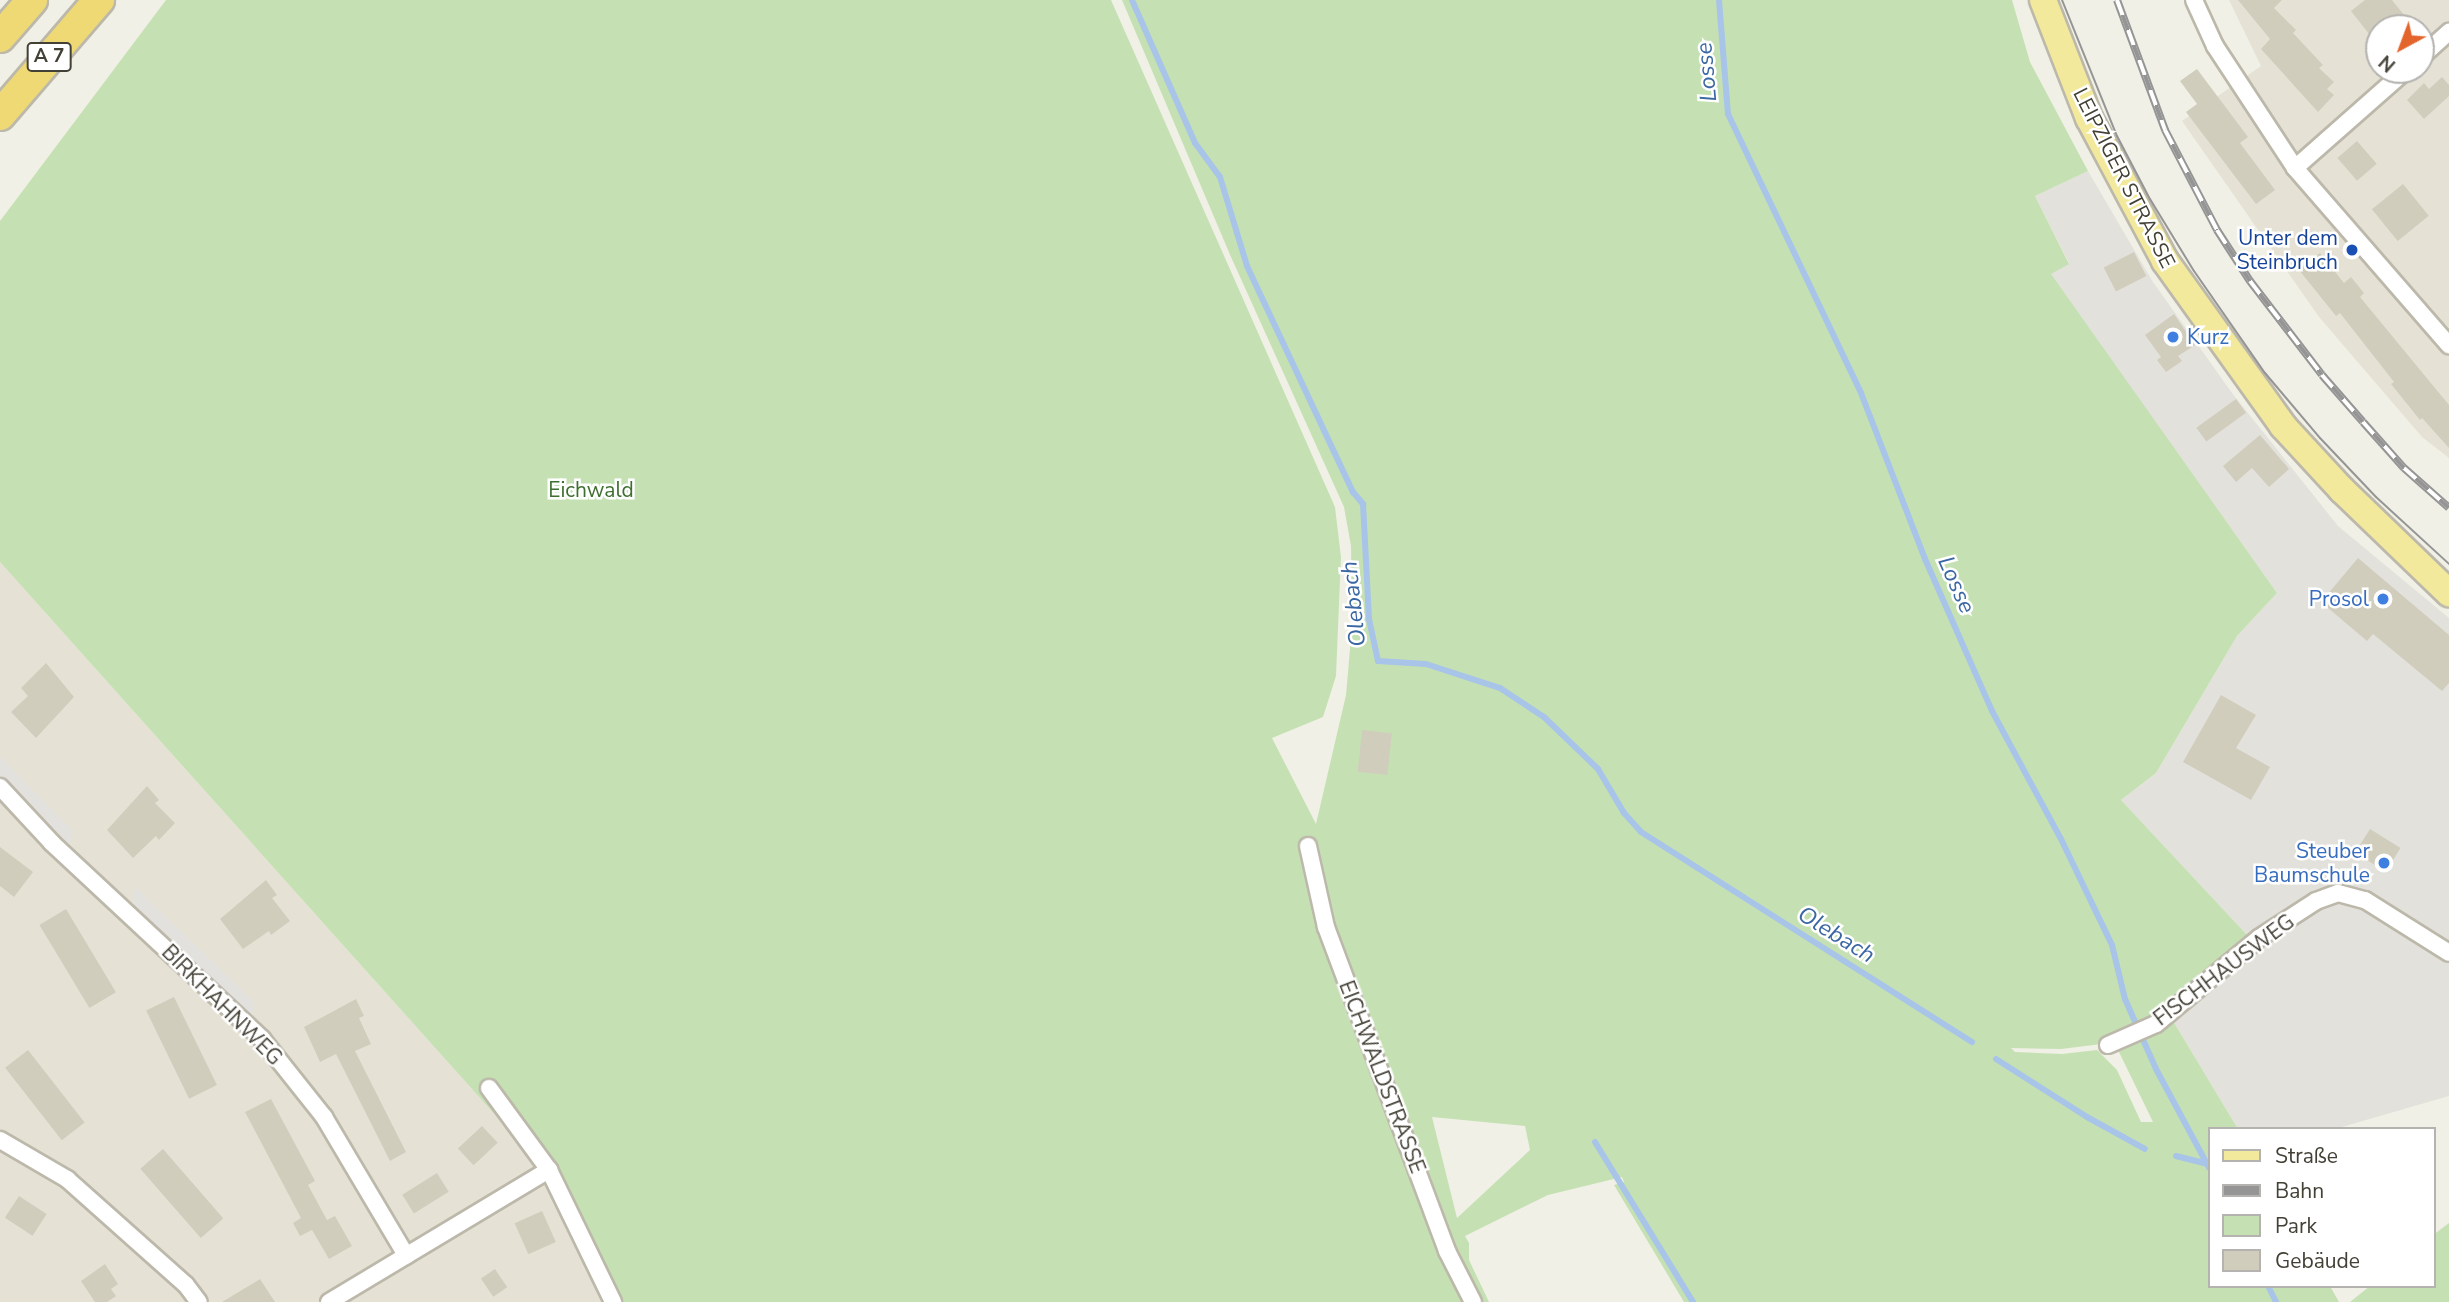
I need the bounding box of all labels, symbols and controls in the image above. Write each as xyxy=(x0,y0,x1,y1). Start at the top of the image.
north arrow xyxy=(2365,14,2435,84)
road number: A 7 xyxy=(26,41,72,72)
water label: Losse xyxy=(1691,41,1723,103)
text: N xyxy=(2374,49,2401,78)
street label: LEIPZIGER STRASSE xyxy=(2068,84,2180,272)
place label: Unter dem Steinbruch xyxy=(2237,225,2338,275)
marker: Unter dem Steinbruch xyxy=(2344,242,2360,258)
place label: Kurz xyxy=(2187,324,2229,350)
marker: Kurz xyxy=(2165,329,2181,345)
park label: Eichwald xyxy=(548,477,634,503)
water label: Losse xyxy=(1931,552,1981,618)
water label: Olebach xyxy=(1336,560,1372,648)
place label: Prosol xyxy=(2309,586,2369,612)
marker: Prosol xyxy=(2375,591,2391,607)
place label: Steuber Baumschule xyxy=(2254,838,2370,888)
marker: Steuber Baumschule xyxy=(2376,855,2392,871)
water label: Olebach xyxy=(1792,901,1880,969)
street label: FISCHHAUSWEG xyxy=(2149,909,2299,1031)
street label: BIRKHAHNWEG xyxy=(156,939,288,1071)
street label: EICHWALDSTRASSE xyxy=(1334,977,1430,1177)
legend xyxy=(2208,1127,2435,1288)
text: Straße xyxy=(2275,1142,2338,1170)
text: Bahn xyxy=(2275,1177,2324,1205)
text: Park xyxy=(2275,1212,2317,1240)
text: Gebäude xyxy=(2275,1247,2360,1275)

